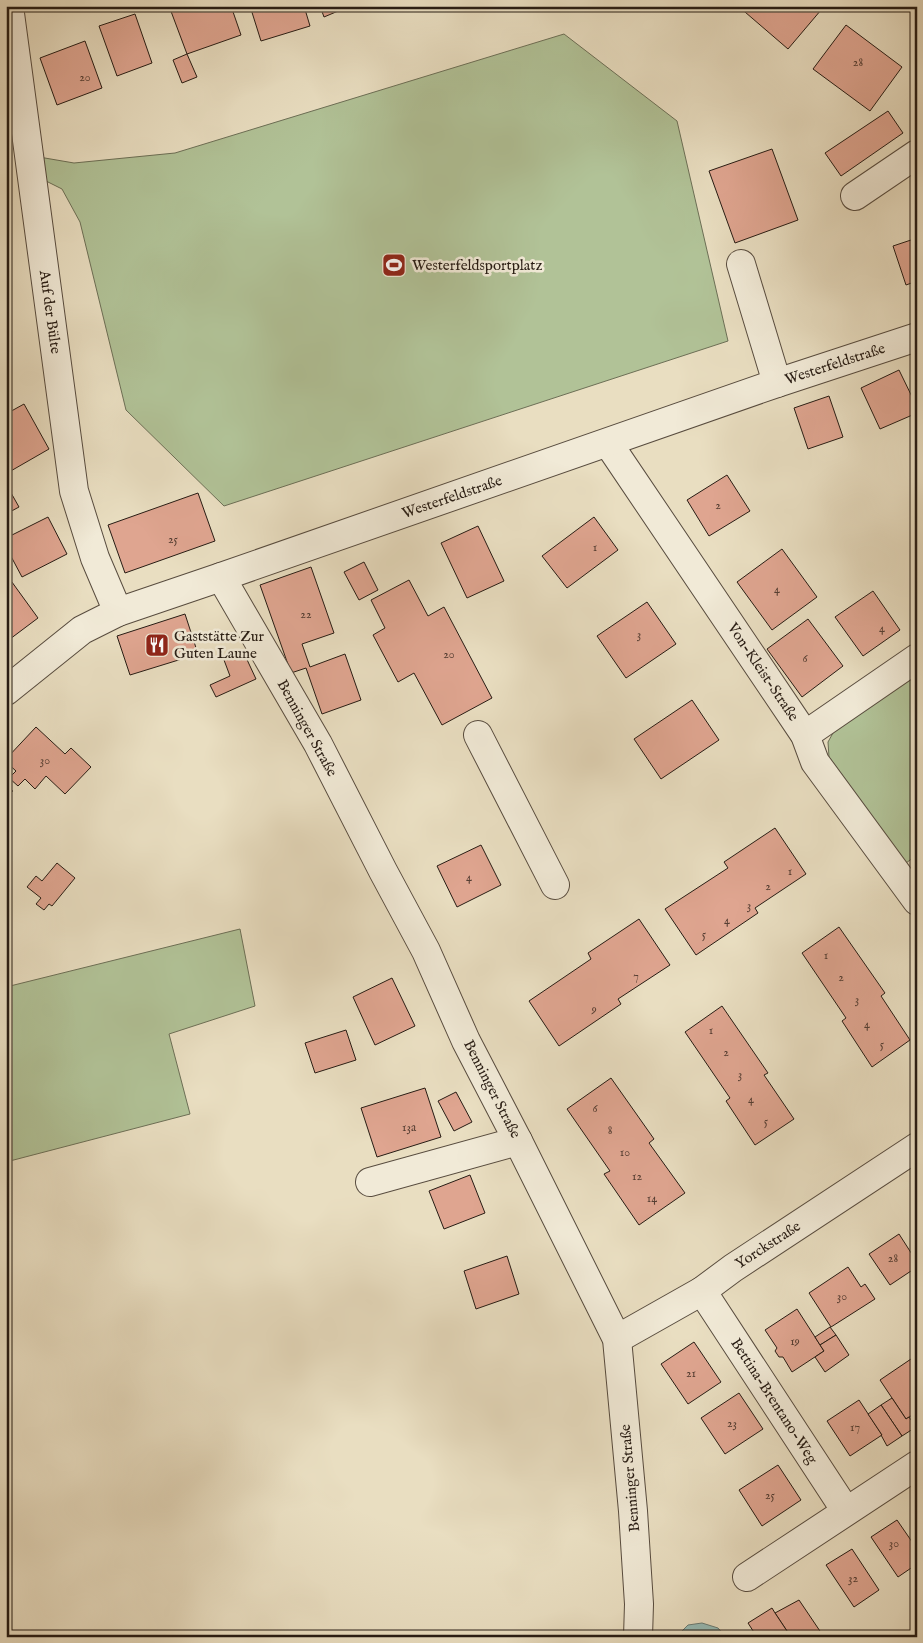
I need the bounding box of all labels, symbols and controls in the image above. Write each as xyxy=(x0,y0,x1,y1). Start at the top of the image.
house number: 28 xyxy=(853,55,863,70)
house number: 20 xyxy=(79,70,91,85)
sports icon: Westerfeldsportplatz xyxy=(381,252,407,278)
place label: Westerfeldsportplatz xyxy=(412,256,542,275)
street label: Auf der Bülte xyxy=(35,268,65,355)
street label: Westerfeldstraße xyxy=(782,339,888,389)
street label: Westerfeldstraße xyxy=(399,471,505,523)
house number: 2 xyxy=(715,498,721,513)
house number: 25 xyxy=(168,532,179,547)
house number: 1 xyxy=(593,540,597,555)
house number: 4 xyxy=(774,582,780,597)
house number: 22 xyxy=(300,607,312,622)
street label: Von-Kleist-Straße xyxy=(723,618,803,725)
house number: 4 xyxy=(879,621,885,636)
place label: Gaststätte Zur Guten Laune xyxy=(174,627,264,663)
house number: 3 xyxy=(637,627,641,642)
restaurant icon: Gaststätte Zur Guten Laune xyxy=(144,632,170,658)
house number: 20 xyxy=(443,647,455,662)
house number: 6 xyxy=(802,651,808,666)
street label: Benninger Straße xyxy=(273,676,342,780)
house number: 30 xyxy=(40,753,50,768)
house number: 1 xyxy=(788,864,792,879)
house number: 4 xyxy=(466,870,472,885)
house number: 2 xyxy=(765,879,771,894)
house number: 3 xyxy=(747,898,751,913)
house number: 4 xyxy=(724,913,730,928)
house number: 5 xyxy=(702,927,707,942)
house number: 1 xyxy=(824,948,828,963)
house number: 7 xyxy=(633,969,639,984)
house number: 2 xyxy=(838,970,844,985)
house number: 3 xyxy=(855,992,859,1007)
house number: 9 xyxy=(590,1002,597,1017)
house number: 4 xyxy=(864,1017,870,1032)
house number: 1 xyxy=(709,1023,713,1038)
street label: Benninger Straße xyxy=(459,1037,525,1142)
house number: 5 xyxy=(880,1037,885,1052)
house number: 2 xyxy=(723,1045,729,1060)
house number: 3 xyxy=(738,1067,742,1082)
house number: 4 xyxy=(748,1092,754,1107)
house number: 6 xyxy=(592,1101,598,1116)
house number: 5 xyxy=(764,1114,769,1129)
house number: 13a xyxy=(402,1120,417,1135)
house number: 8 xyxy=(608,1123,613,1138)
house number: 10 xyxy=(620,1145,630,1160)
house number: 12 xyxy=(632,1169,642,1184)
house number: 14 xyxy=(647,1191,657,1206)
street label: Yorckstraße xyxy=(732,1217,804,1273)
house number: 28 xyxy=(888,1251,898,1266)
house number: 30 xyxy=(837,1289,847,1304)
house number: 19 xyxy=(790,1334,800,1349)
street label: Bettina-Brentano-Weg xyxy=(726,1335,822,1468)
house number: 21 xyxy=(686,1366,696,1381)
house number: 23 xyxy=(727,1416,737,1431)
house number: 17 xyxy=(850,1420,860,1435)
street label: Benninger Straße xyxy=(616,1423,644,1533)
house number: 25 xyxy=(765,1488,776,1503)
house number: 30 xyxy=(889,1536,899,1551)
house number: 32 xyxy=(848,1571,858,1586)

